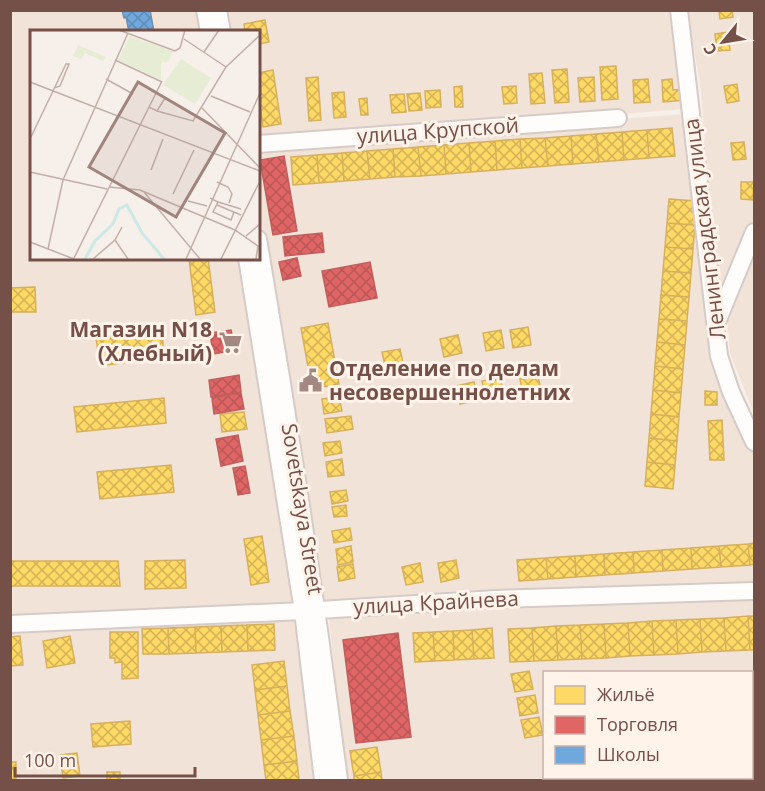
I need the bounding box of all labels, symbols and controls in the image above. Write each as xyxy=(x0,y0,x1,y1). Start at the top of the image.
north arrow xyxy=(693,12,753,72)
inset map xyxy=(30,30,260,260)
text: С xyxy=(698,40,722,59)
street label: улица Крупской xyxy=(356,110,520,150)
street label: Ленинградская улица xyxy=(677,117,731,341)
place label: Магазин N18 (Хлебный) xyxy=(70,315,212,367)
supermarket icon: Магазин N18 (Хлебный) xyxy=(217,329,243,355)
place label: Отделение по делам несовершеннолетних xyxy=(329,354,571,406)
public building icon: Отделение по делам несовершеннолетних xyxy=(298,368,324,394)
street label: Sovetskaya Street xyxy=(276,421,330,596)
street label: улица Крайнева xyxy=(353,584,519,620)
legend xyxy=(543,671,753,779)
text: Жильё xyxy=(597,682,655,706)
text: Торговля xyxy=(597,712,678,736)
scale bar xyxy=(15,740,195,778)
text: Школы xyxy=(597,742,660,766)
text: 100 m xyxy=(24,748,76,772)

